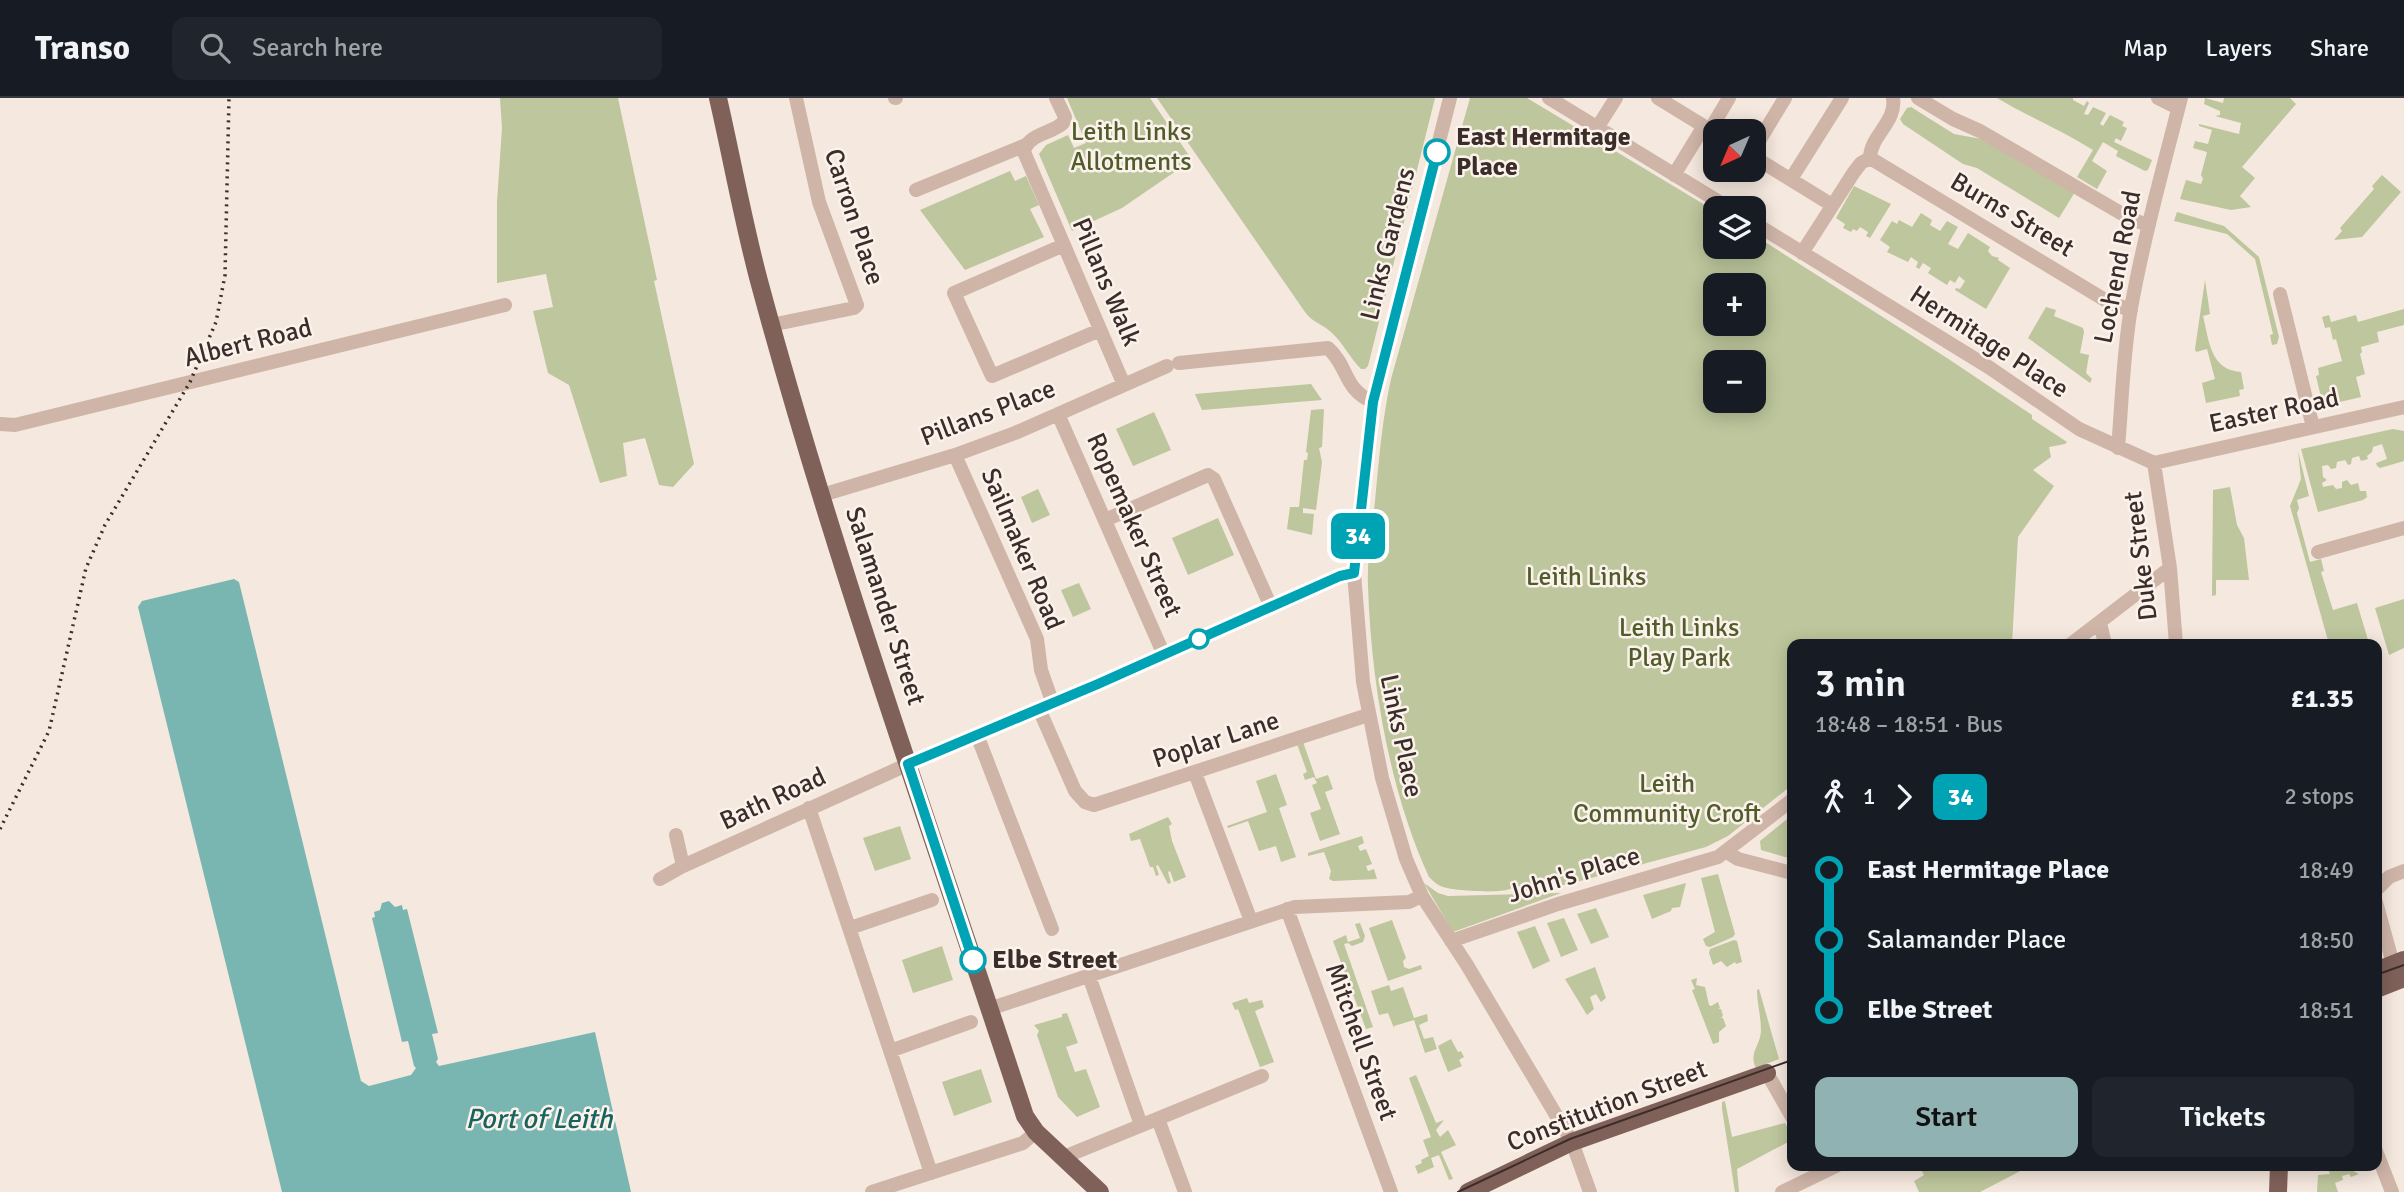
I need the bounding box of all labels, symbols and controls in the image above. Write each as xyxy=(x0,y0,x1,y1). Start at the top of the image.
search box xyxy=(172,17,662,80)
text: Transo xyxy=(35,28,130,69)
icon: search xyxy=(196,29,234,67)
text: Search here xyxy=(252,32,383,64)
text: Map xyxy=(2123,33,2168,63)
text: Layers xyxy=(2206,33,2272,63)
text: Share xyxy=(2310,33,2369,63)
park label: Leith Links Allotments xyxy=(1070,116,1192,178)
north arrow xyxy=(1703,119,1766,182)
map controls xyxy=(1703,119,1766,413)
place label: East Hermitage Place xyxy=(1456,121,1631,183)
marker: East Hermitage Place xyxy=(1424,139,1450,165)
street label: Carron Place xyxy=(817,145,891,289)
street label: Links Gardens xyxy=(1354,164,1422,324)
street label: Burns Street xyxy=(1944,166,2080,264)
street label: Lochend Road xyxy=(2087,188,2149,346)
button: layers xyxy=(1703,196,1766,259)
street label: Pillans Walk xyxy=(1065,213,1147,351)
button: + xyxy=(1703,273,1766,336)
street label: Hermitage Place xyxy=(1904,279,2074,405)
street label: Albert Road xyxy=(181,312,315,374)
button: − xyxy=(1703,350,1766,413)
street label: Pillans Place xyxy=(916,373,1060,453)
street label: Easter Road xyxy=(2206,382,2342,440)
street label: Ropemaker Street xyxy=(1079,428,1189,622)
street label: Sailmaker Road xyxy=(974,463,1070,635)
street label: Duke Street xyxy=(2117,489,2165,623)
street label: Salamander Street xyxy=(838,503,932,709)
line badge: 34 xyxy=(1326,513,1390,559)
text: 34 xyxy=(1345,521,1371,551)
park label: Leith Links xyxy=(1526,561,1646,593)
park label: Leith Links Play Park xyxy=(1619,612,1739,674)
unlabelled marker xyxy=(1189,629,1209,649)
text: 3 min xyxy=(1815,660,1906,707)
street label: Links Place xyxy=(1372,671,1430,801)
text: £1.35 xyxy=(2290,683,2354,715)
street label: Poplar Lane xyxy=(1149,705,1283,775)
text: 18:48 – 18:51 · Bus xyxy=(1815,710,2003,739)
street label: Bath Road xyxy=(715,761,831,837)
park label: Leith Community Croft xyxy=(1573,768,1761,830)
icon: walk xyxy=(1815,778,1853,816)
icon: forward xyxy=(1885,778,1923,816)
text: 1 xyxy=(1863,782,1875,811)
text: 34 xyxy=(1947,782,1973,812)
text: 2 stops xyxy=(2284,782,2354,811)
street label: John's Place xyxy=(1504,840,1644,910)
text: East Hermitage Place xyxy=(1867,854,2109,886)
text: 18:49 xyxy=(2298,856,2354,885)
text: Salamander Place xyxy=(1867,924,2066,956)
text: 18:50 xyxy=(2298,926,2354,955)
place label: Elbe Street xyxy=(992,944,1118,976)
marker: Elbe Street xyxy=(960,947,986,973)
street label: Mitchell Street xyxy=(1318,959,1404,1125)
text: Elbe Street xyxy=(1867,994,1992,1026)
text: 18:51 xyxy=(2298,996,2354,1025)
street label: Constitution Street xyxy=(1502,1053,1712,1159)
button: Start xyxy=(1815,1077,2078,1157)
button: Tickets xyxy=(2092,1077,2354,1157)
water label: Port of Leith xyxy=(466,1102,613,1136)

